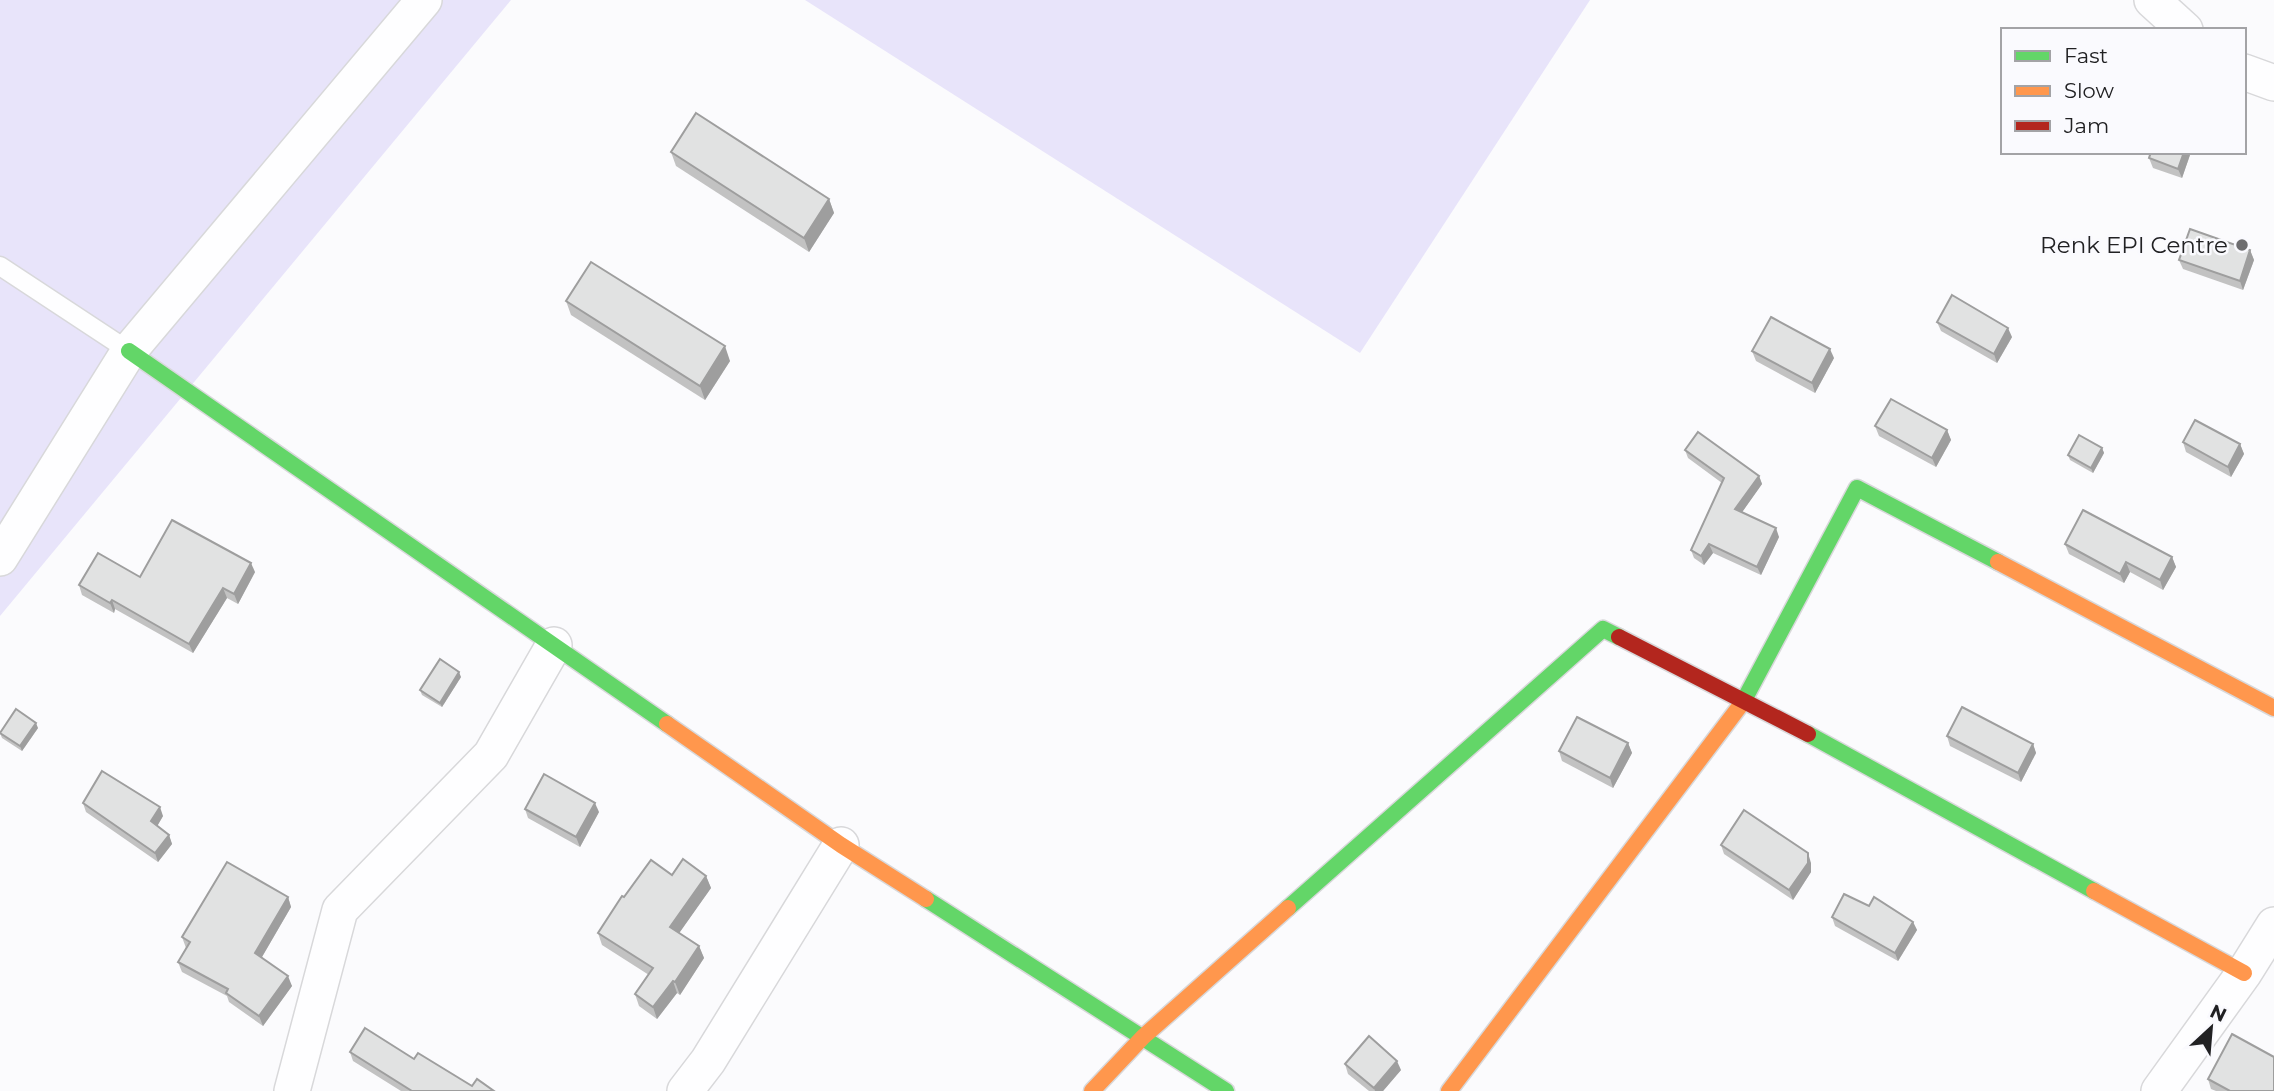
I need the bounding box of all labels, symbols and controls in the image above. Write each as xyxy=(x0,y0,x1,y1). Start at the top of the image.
legend xyxy=(2001,28,2246,154)
text: Fast xyxy=(2064,43,2108,68)
text: Slow xyxy=(2064,78,2114,103)
text: Jam xyxy=(2063,113,2109,138)
place label: Renk EPI Centre xyxy=(2040,231,2228,259)
marker: Renk EPI Centre xyxy=(2234,237,2250,253)
north arrow xyxy=(2176,993,2246,1063)
text: N xyxy=(2206,999,2230,1027)

